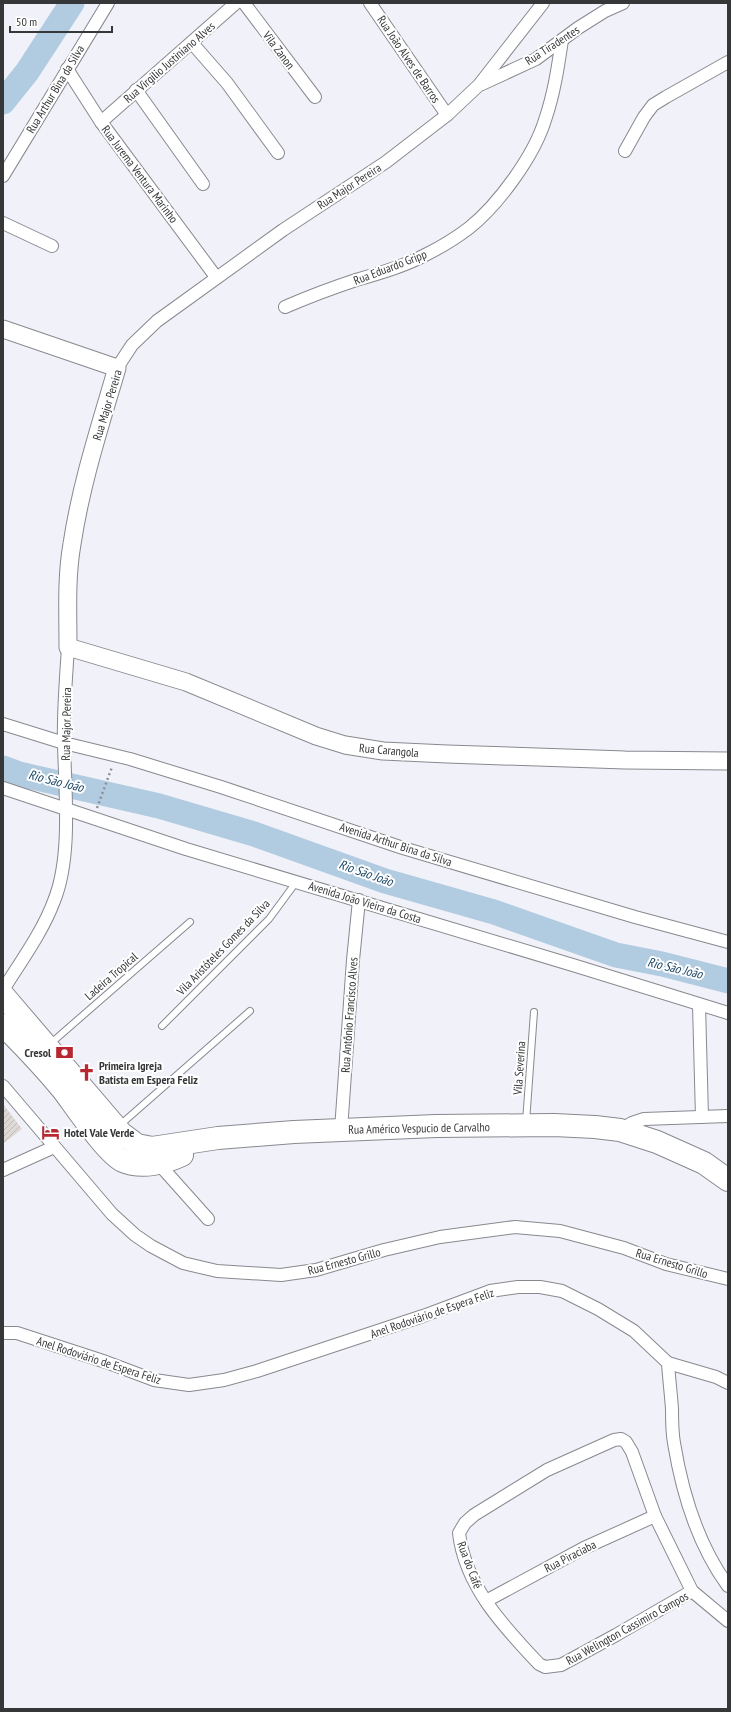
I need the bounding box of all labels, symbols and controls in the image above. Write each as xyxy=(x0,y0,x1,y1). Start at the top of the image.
scale bar xyxy=(10,8,112,34)
street label: Rua João Alves de Barros xyxy=(374,12,444,106)
text: 50 m xyxy=(16,14,37,29)
street label: Rua Virgilio Justiniano Alves xyxy=(120,18,218,106)
street label: Rua Tiradentes xyxy=(522,22,582,68)
street label: Vila Zanon xyxy=(259,27,298,72)
street label: Rua Arthur Bina da Silva xyxy=(23,42,87,136)
street label: Rua Jurema Ventura Marinho xyxy=(99,122,181,226)
street label: Rua Major Pereira xyxy=(314,160,384,212)
street label: Rua Eduardo Gripp xyxy=(351,246,429,288)
street label: Rua Major Pereira xyxy=(89,368,125,442)
street label: Rua Major Pereira xyxy=(58,687,74,761)
street label: Rua Carangola xyxy=(359,740,420,760)
water label: Rio São João xyxy=(27,766,87,796)
street label: Avenida Arthur Bina da Silva xyxy=(338,819,454,869)
water label: Rio São João xyxy=(337,856,397,891)
street label: Avenida João Vieira da Costa xyxy=(307,878,423,926)
street label: Vila Aristóteles Gomes da Silva xyxy=(173,896,273,999)
street label: Ladeira Tropical xyxy=(81,949,141,1003)
water label: Rio São João xyxy=(646,953,706,983)
street label: Rua Antônio Francisco Alves xyxy=(337,957,361,1073)
street label: Vila Severina xyxy=(510,1040,528,1096)
bank icon: Cresol xyxy=(54,1042,74,1062)
place label: Cresol xyxy=(25,1045,51,1060)
place label: Primeira Igreja Batista em Espera Feliz xyxy=(99,1058,198,1087)
church icon: Primeira Igreja Batista em Espera Feliz xyxy=(76,1062,96,1082)
street label: Rua Américo Vespucio de Carvalho xyxy=(348,1119,490,1137)
hotel icon: Hotel Vale Verde xyxy=(41,1122,61,1142)
place label: Hotel Vale Verde xyxy=(64,1125,134,1140)
street label: Rua Ernesto Grillo xyxy=(306,1244,382,1278)
street label: Rua Ernesto Grillo xyxy=(634,1245,710,1281)
street label: Anel Rodoviário de Espera Feliz xyxy=(368,1285,496,1341)
street label: Anel Rodoviário de Espera Feliz xyxy=(35,1333,163,1387)
street label: Rua Piraciaba xyxy=(542,1536,599,1575)
street label: Rua do Café xyxy=(454,1539,486,1591)
street label: Rua Welington Cassimiro Campos xyxy=(563,1588,691,1668)

